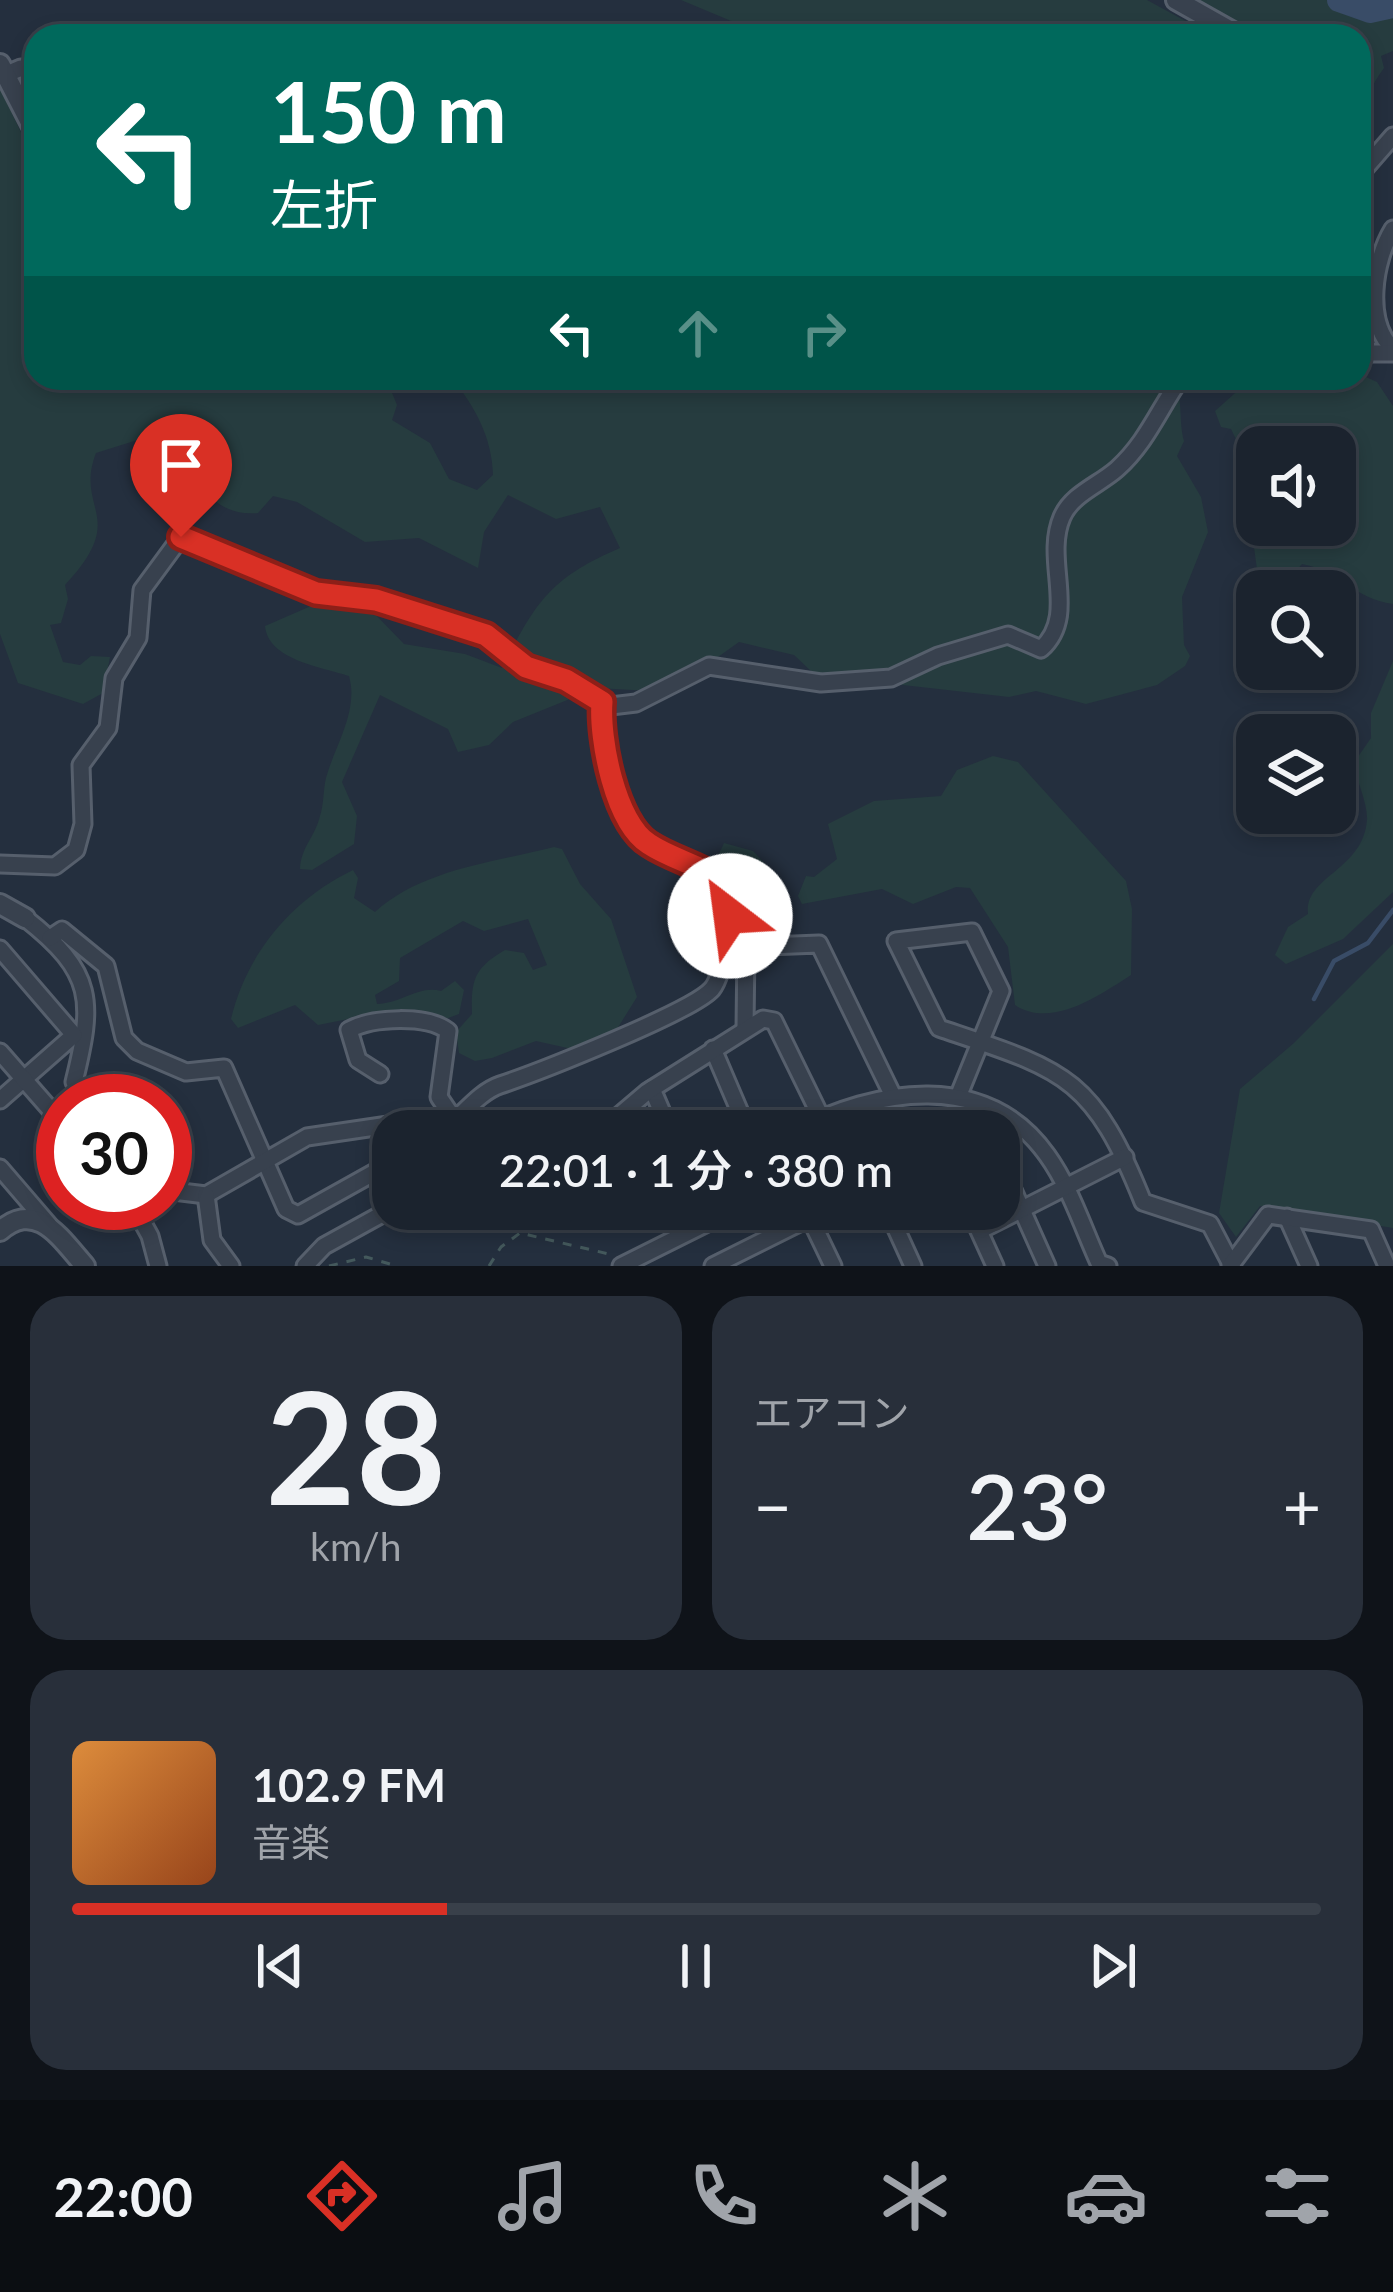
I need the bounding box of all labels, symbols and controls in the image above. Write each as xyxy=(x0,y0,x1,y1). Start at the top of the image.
text: 150 m xyxy=(270,60,507,161)
icon: left xyxy=(72,72,228,228)
text: 左折 xyxy=(270,172,378,237)
icon: left xyxy=(539,300,605,366)
icon: ahead xyxy=(665,300,731,366)
icon: right xyxy=(791,300,857,366)
pin xyxy=(130,414,232,537)
map controls xyxy=(1236,426,1356,834)
button: sound xyxy=(1236,426,1356,546)
icon: arrive xyxy=(148,432,214,498)
button: search xyxy=(1236,570,1356,690)
button: layers xyxy=(1236,714,1356,834)
position arrow xyxy=(667,853,793,979)
speed limit sign: 30 xyxy=(36,1074,192,1230)
text: 22:01 · 1 分 · 380 m xyxy=(499,1143,893,1197)
text: 28 xyxy=(265,1351,446,1538)
text: エアコン xyxy=(754,1389,910,1435)
text: 23° xyxy=(966,1451,1108,1559)
text: − xyxy=(754,1466,792,1545)
text: + xyxy=(1283,1466,1321,1545)
text: km/h xyxy=(310,1523,401,1569)
text: 102.9 FM xyxy=(252,1758,446,1812)
text: 音楽 xyxy=(252,1819,330,1865)
icon: previous xyxy=(247,1933,313,1999)
icon: pause xyxy=(663,1933,729,1999)
icon: next xyxy=(1080,1933,1146,1999)
icon: directions xyxy=(300,2154,384,2238)
icon: music xyxy=(491,2154,575,2238)
icon: phone xyxy=(682,2154,766,2238)
icon: climate xyxy=(873,2154,957,2238)
icon: car xyxy=(1064,2154,1148,2238)
icon: filters xyxy=(1255,2154,1339,2238)
text: 22:00 xyxy=(54,2164,193,2229)

